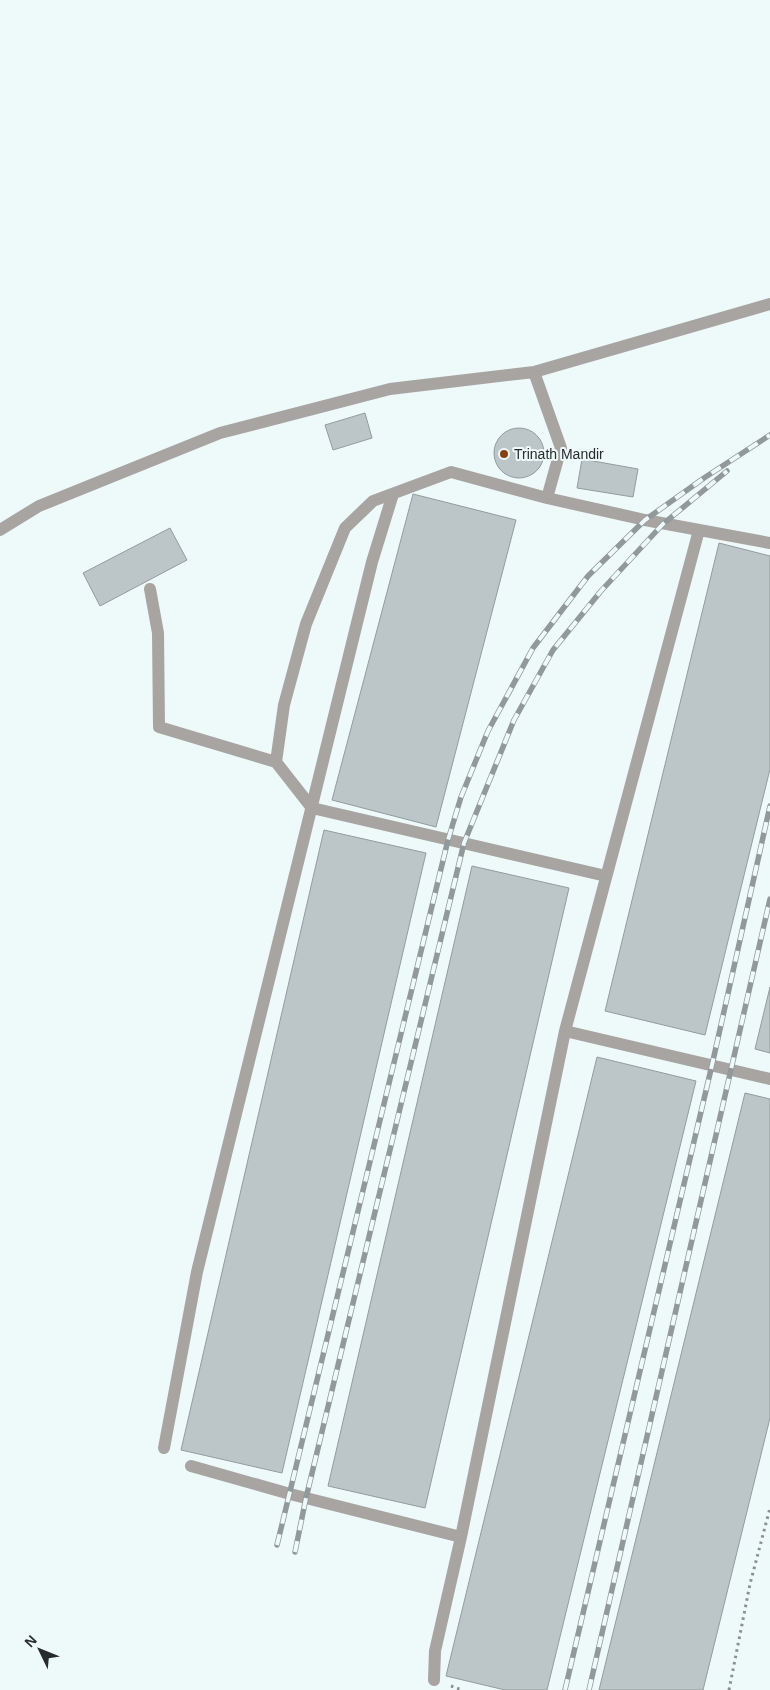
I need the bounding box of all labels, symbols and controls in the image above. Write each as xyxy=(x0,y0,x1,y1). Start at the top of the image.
place label: Trinath Mandir xyxy=(514,446,604,462)
marker: Trinath Mandir xyxy=(498,448,510,460)
north arrow xyxy=(15,1625,65,1675)
text: N xyxy=(21,1632,40,1650)

